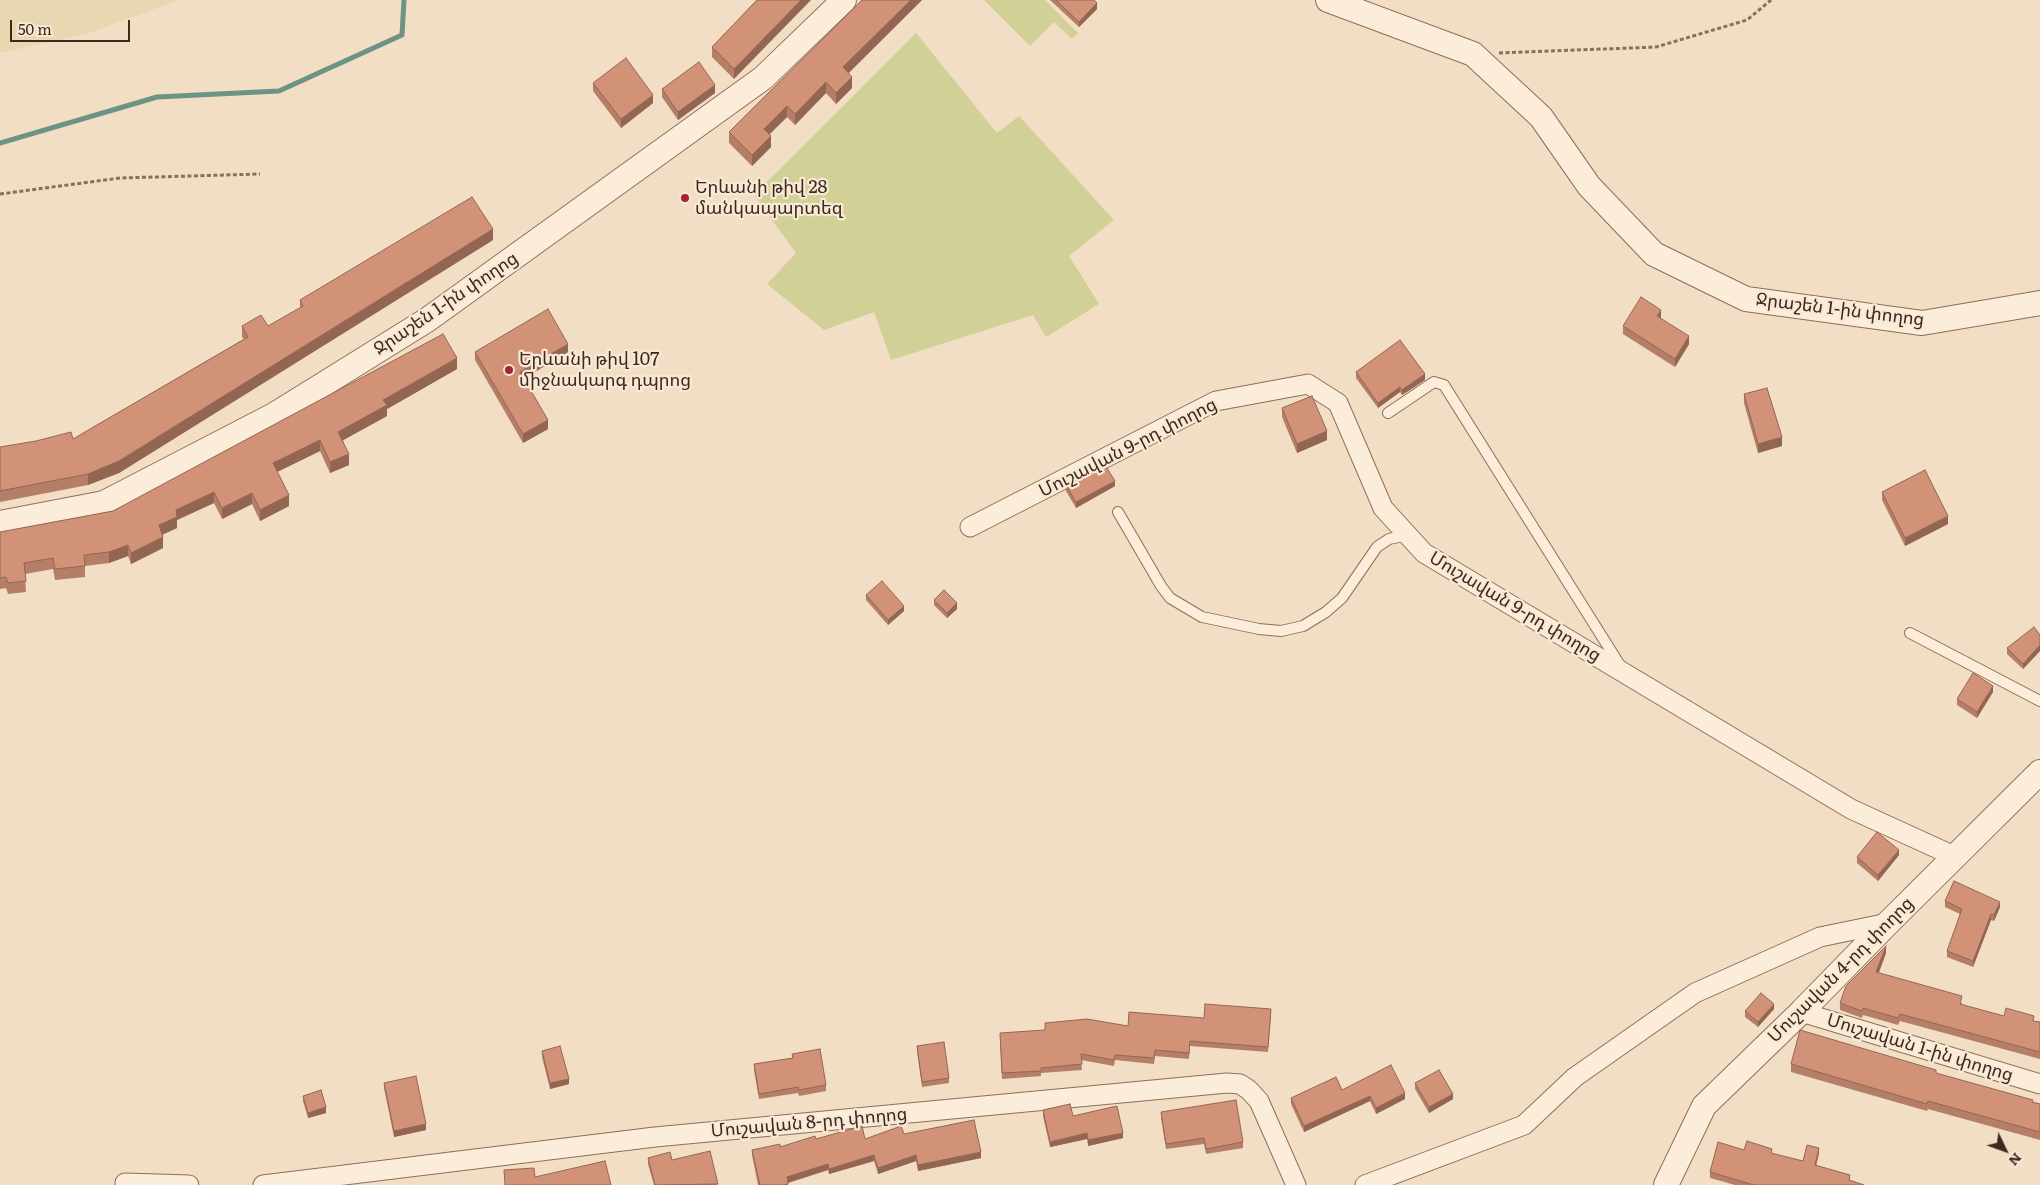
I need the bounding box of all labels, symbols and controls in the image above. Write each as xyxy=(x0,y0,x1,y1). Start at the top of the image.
scale bar xyxy=(12,10,132,42)
text: 50 m xyxy=(18,17,52,40)
place label: Երևանի թիվ 28 մանկապարտեզ xyxy=(695,177,843,220)
marker: Երևանի թիվ 28 մանկապարտեզ xyxy=(679,192,691,204)
street label: Ջրաշեն 1-ին փողոց xyxy=(370,248,522,360)
street label: Ջրաշեն 1-ին փողոց xyxy=(1755,289,1925,331)
place label: Երևանի թիվ 107 միջնակարգ դպրոց xyxy=(519,349,691,392)
marker: Երևանի թիվ 107 միջնակարգ դպրոց xyxy=(503,364,515,376)
street label: Մուշավան 9-րդ փողոց xyxy=(1036,394,1220,502)
street label: Մուշավան 9-րդ փողոց xyxy=(1425,547,1605,667)
street label: Մուշավան 4-րդ փողոց xyxy=(1764,893,1918,1047)
street label: Մուշավան 1-ին փողոց xyxy=(1824,1009,2016,1087)
street label: Մուշավան 8-րդ փողոց xyxy=(710,1104,908,1142)
north arrow xyxy=(1980,1125,2030,1175)
text: N xyxy=(2005,1149,2028,1171)

